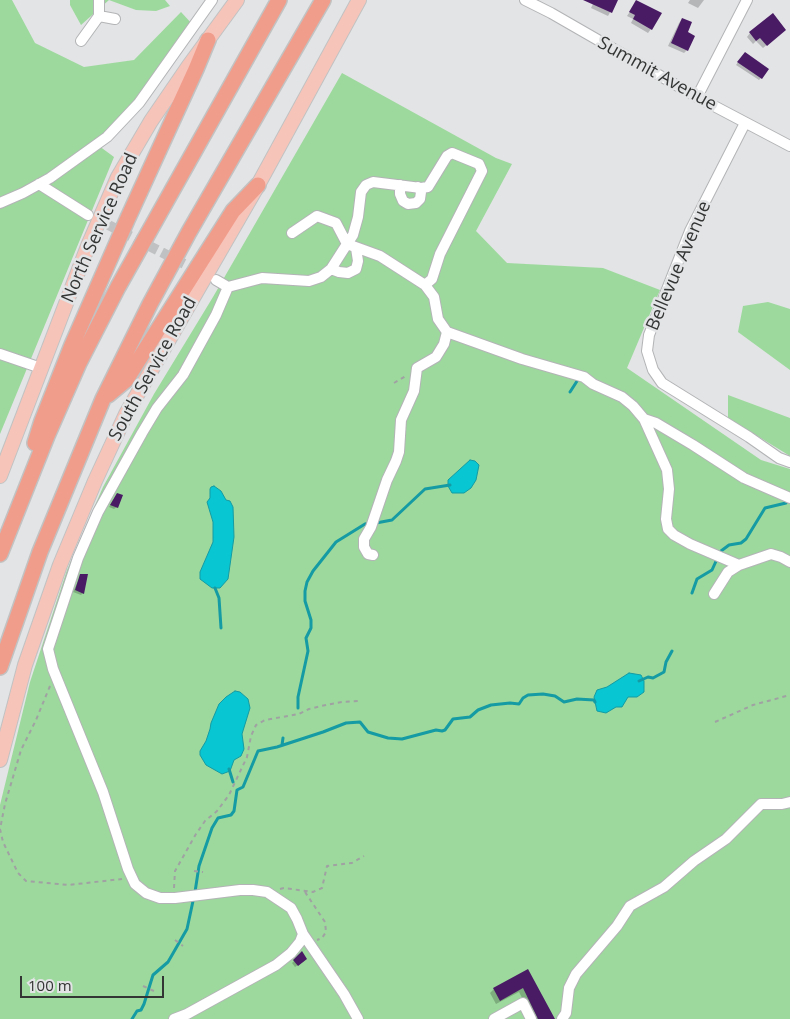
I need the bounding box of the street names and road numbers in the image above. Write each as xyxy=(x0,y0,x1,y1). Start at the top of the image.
street label: Summit Avenue xyxy=(594,32,720,116)
street label: North Service Road xyxy=(57,150,143,306)
street label: Bellevue Avenue xyxy=(642,198,716,334)
street label: South Service Road xyxy=(105,293,201,445)

